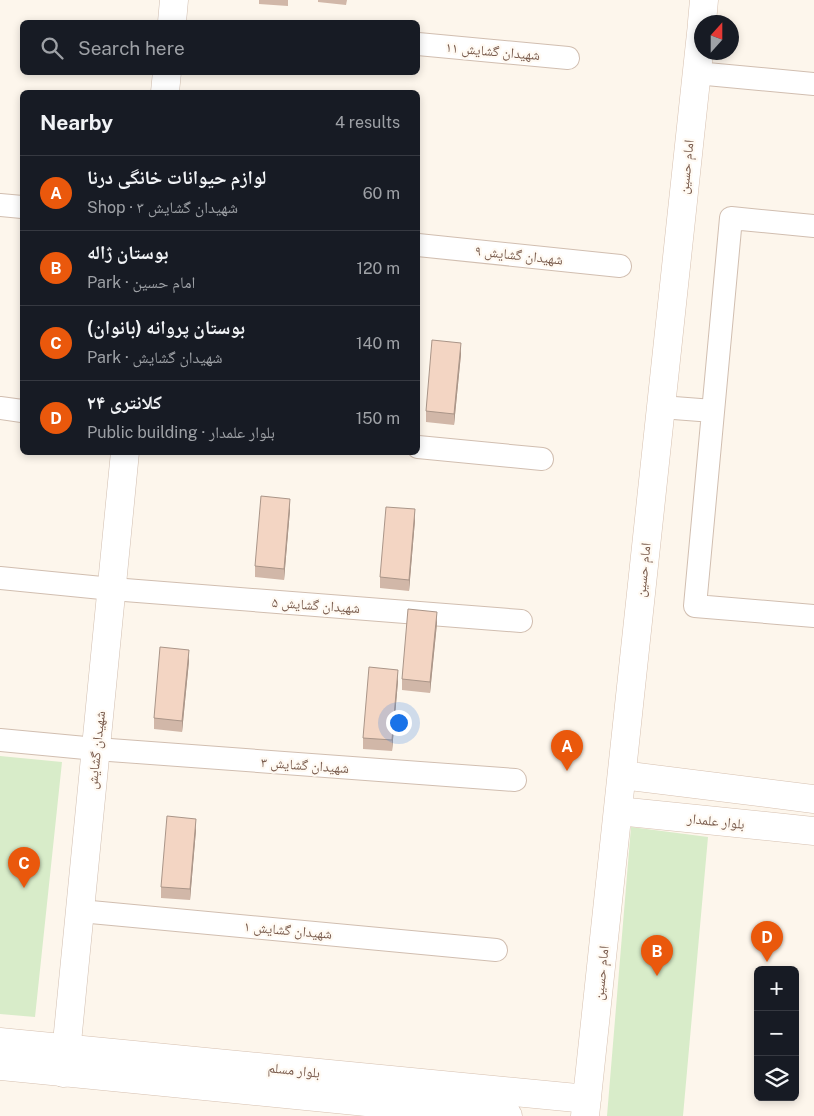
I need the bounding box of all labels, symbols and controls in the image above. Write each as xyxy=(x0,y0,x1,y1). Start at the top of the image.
north arrow xyxy=(694,15,739,60)
search box xyxy=(20,20,420,75)
icon: search xyxy=(38,34,66,62)
text: Search here xyxy=(78,37,185,59)
street label: شهیدان گشایش ۱۱ xyxy=(445,39,541,64)
text: Nearby xyxy=(40,110,113,135)
text: 4 results xyxy=(335,113,400,132)
street label: امام حسین xyxy=(675,139,699,195)
text: لوازم حیوانات خانگی درنا xyxy=(87,166,266,188)
text: A xyxy=(50,184,62,203)
text: 60 m xyxy=(363,184,400,203)
text: Shop · شهیدان گشایش ۳ xyxy=(87,198,238,217)
text: بوستان ژاله xyxy=(87,241,168,263)
street label: شهیدان گشایش ۹ xyxy=(474,242,564,269)
text: B xyxy=(51,259,61,278)
text: 120 m xyxy=(356,259,400,278)
text: Park · امام حسین xyxy=(87,273,195,292)
text: بوستان پروانه (بانوان) xyxy=(87,316,245,338)
text: C xyxy=(50,334,62,353)
text: 140 m xyxy=(356,334,400,353)
text: Park · شهیدان گشایش xyxy=(87,348,223,367)
text: کلانتری ۲۴ xyxy=(87,391,162,413)
text: D xyxy=(50,409,62,428)
text: 150 m xyxy=(356,409,400,428)
text: Public building · بلوار علمدار xyxy=(87,423,275,442)
street label: امام حسین xyxy=(632,542,656,598)
street label: شهیدان گشایش ۵ xyxy=(271,594,361,617)
street label: شهیدان گشایش xyxy=(84,710,109,790)
your location xyxy=(386,710,412,736)
pin: A xyxy=(551,730,583,771)
street label: شهیدان گشایش ۳ xyxy=(260,754,350,777)
street label: بلوار علمدار xyxy=(685,810,746,833)
pin: C xyxy=(8,847,40,888)
street label: شهیدان گشایش ۱ xyxy=(243,918,333,943)
pin: D xyxy=(751,921,783,962)
pin: B xyxy=(641,935,673,976)
street label: امام حسین xyxy=(590,945,614,1001)
map controls xyxy=(754,966,799,1101)
button: + xyxy=(754,966,799,1011)
button: − xyxy=(754,1011,799,1056)
button: layers xyxy=(754,1056,799,1101)
street label: بلوار مسلم xyxy=(267,1059,321,1083)

